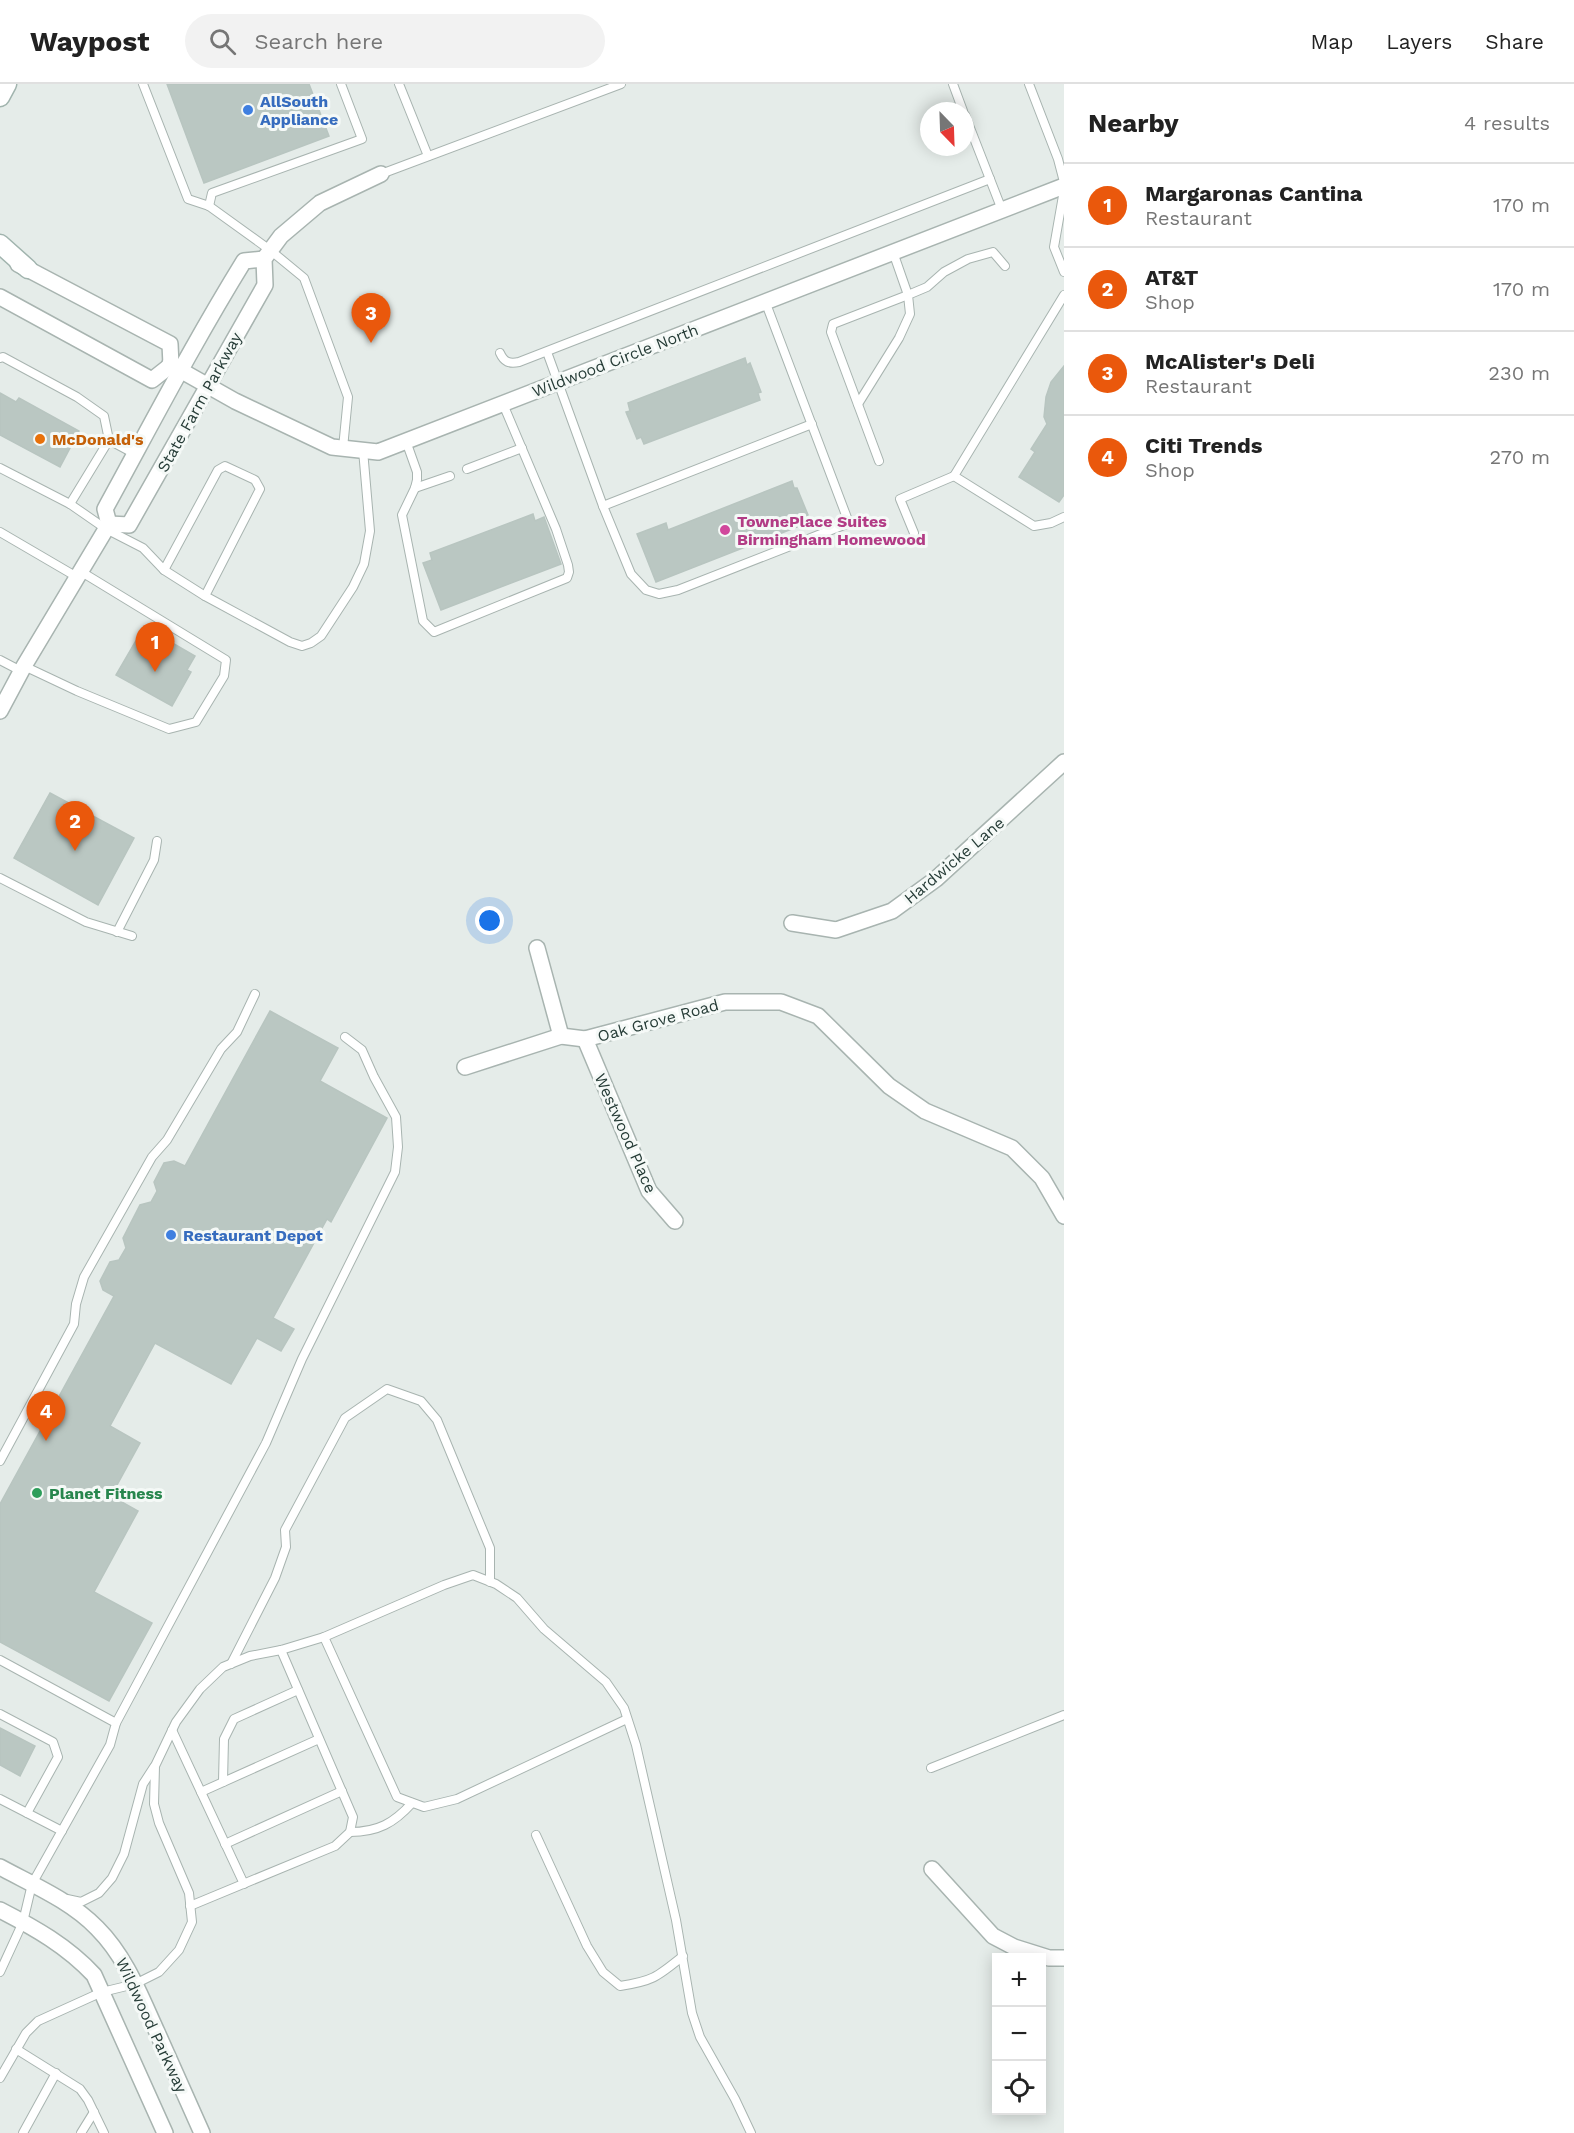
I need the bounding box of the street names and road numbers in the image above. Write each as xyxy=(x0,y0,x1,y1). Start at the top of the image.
street label: Wildwood Circle North xyxy=(529,320,701,401)
street label: State Farm Parkway xyxy=(153,328,246,475)
street label: Hardwicke Lane xyxy=(900,813,1008,908)
street label: Oak Grove Road xyxy=(595,995,721,1046)
street label: Westwood Place xyxy=(591,1070,660,1196)
street label: Wildwood Parkway xyxy=(112,1955,191,2096)

